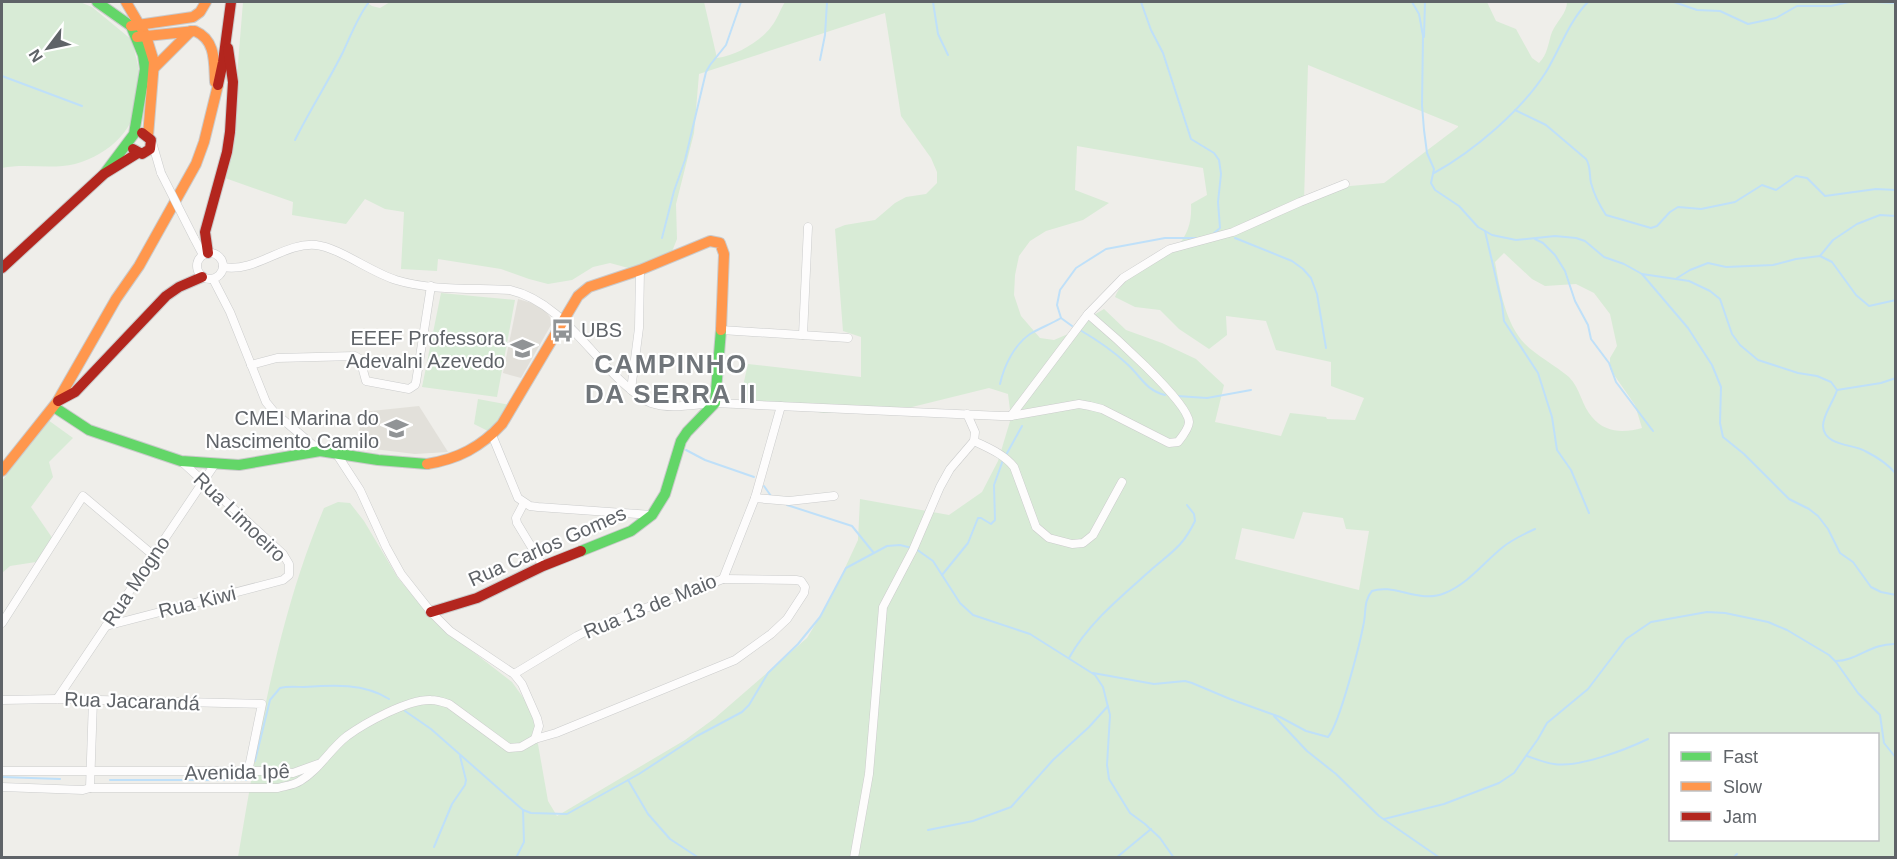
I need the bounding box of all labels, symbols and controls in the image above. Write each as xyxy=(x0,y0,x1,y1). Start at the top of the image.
north arrow xyxy=(18,18,78,78)
text: N xyxy=(25,46,46,65)
bus stop icon: UBS xyxy=(550,317,576,343)
place label: UBS xyxy=(581,319,622,341)
place label: EEEF Professora Adevalni Azevedo xyxy=(346,327,506,372)
school or university icon: EEEF Professora Adevalni Azevedo xyxy=(510,336,536,362)
district label: CAMPINHO DA SERRA II xyxy=(585,349,757,409)
place label: CMEI Marina do Nascimento Camilo xyxy=(206,407,379,452)
school or university icon: CMEI Marina do Nascimento Camilo xyxy=(384,416,410,442)
street label: Rua Limoeiro xyxy=(190,468,290,566)
street label: Rua Carlos Gomes xyxy=(465,501,629,591)
street label: Rua Mogno xyxy=(98,532,174,630)
street label: Rua 13 de Maio xyxy=(580,569,720,643)
street label: Rua Kiwi xyxy=(156,582,238,622)
street label: Rua Jacarandá xyxy=(64,688,201,714)
legend xyxy=(1669,733,1879,841)
text: Fast xyxy=(1723,747,1758,767)
street label: Avenida Ipê xyxy=(184,760,290,784)
text: Slow xyxy=(1723,777,1763,797)
text: Jam xyxy=(1723,807,1757,827)

